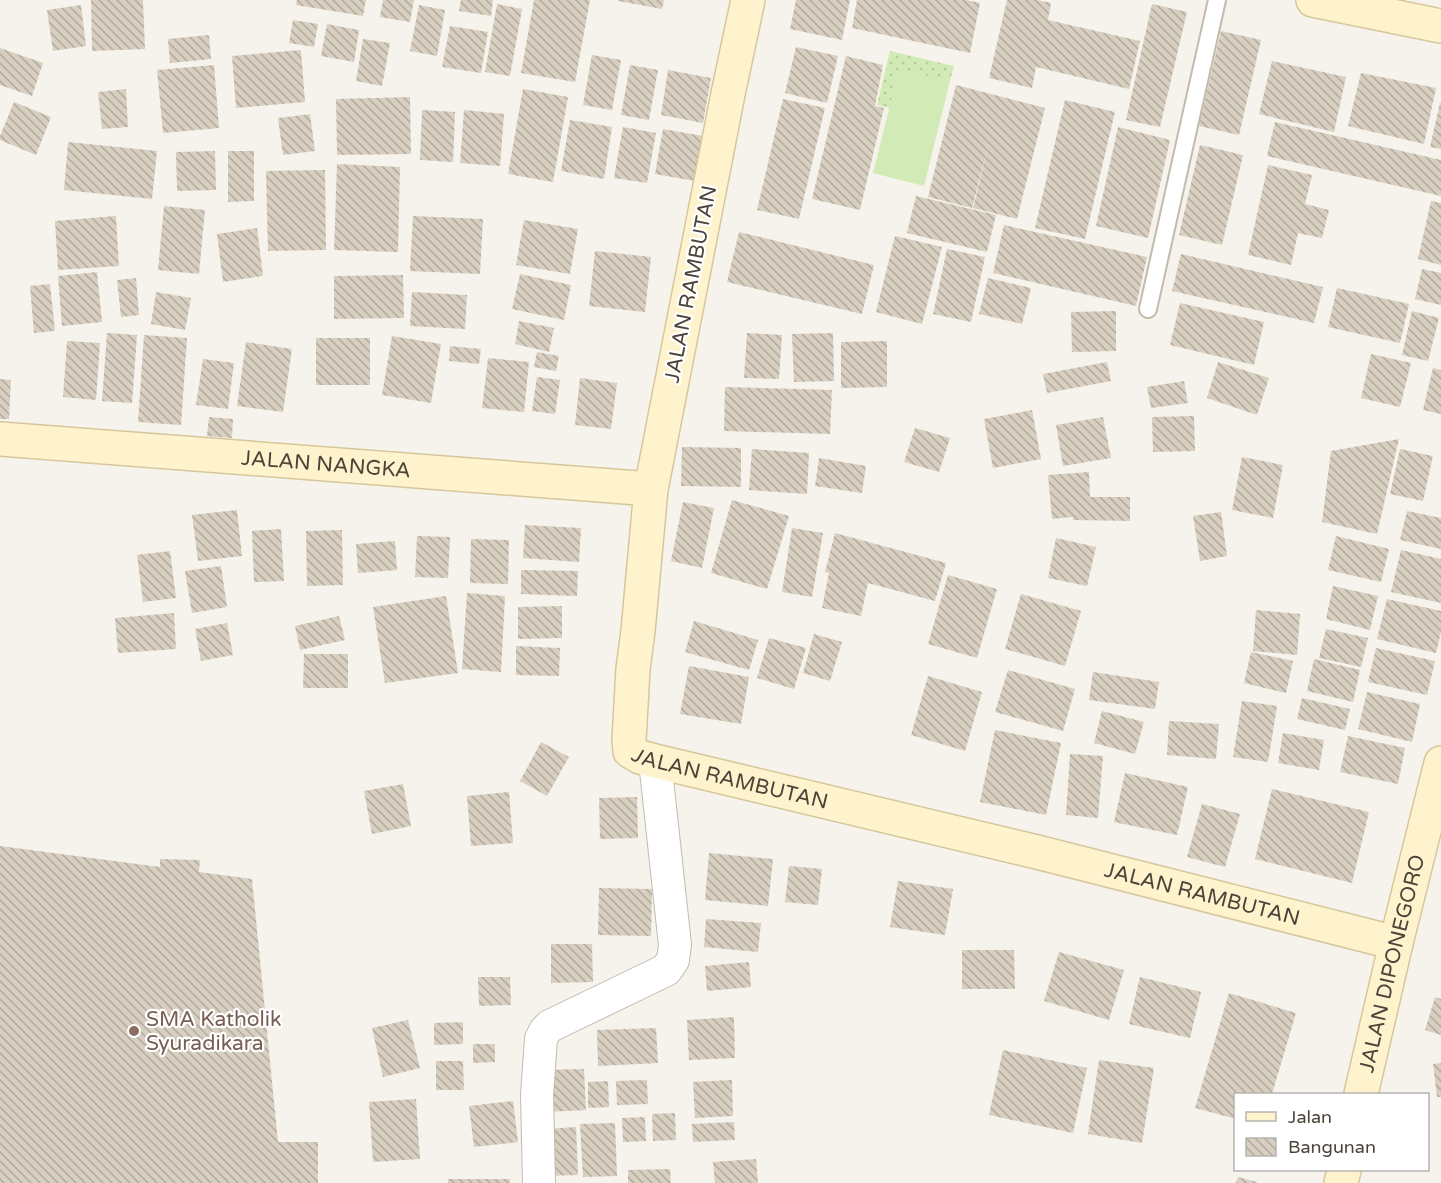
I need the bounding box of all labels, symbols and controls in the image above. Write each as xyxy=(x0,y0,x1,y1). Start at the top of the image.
street label: JALAN RAMBUTAN xyxy=(660,183,722,385)
street label: JALAN NANGKA xyxy=(240,445,412,483)
street label: JALAN RAMBUTAN xyxy=(627,742,831,814)
street label: JALAN DIPONEGORO xyxy=(1354,852,1430,1075)
street label: JALAN RAMBUTAN xyxy=(1102,857,1303,931)
place label: SMA Katholik Syuradikara xyxy=(146,1007,281,1056)
marker: SMA Katholik Syuradikara xyxy=(127,1024,141,1038)
legend xyxy=(1234,1093,1429,1171)
text: Jalan xyxy=(1288,1106,1332,1128)
text: Bangunan xyxy=(1288,1136,1376,1158)

